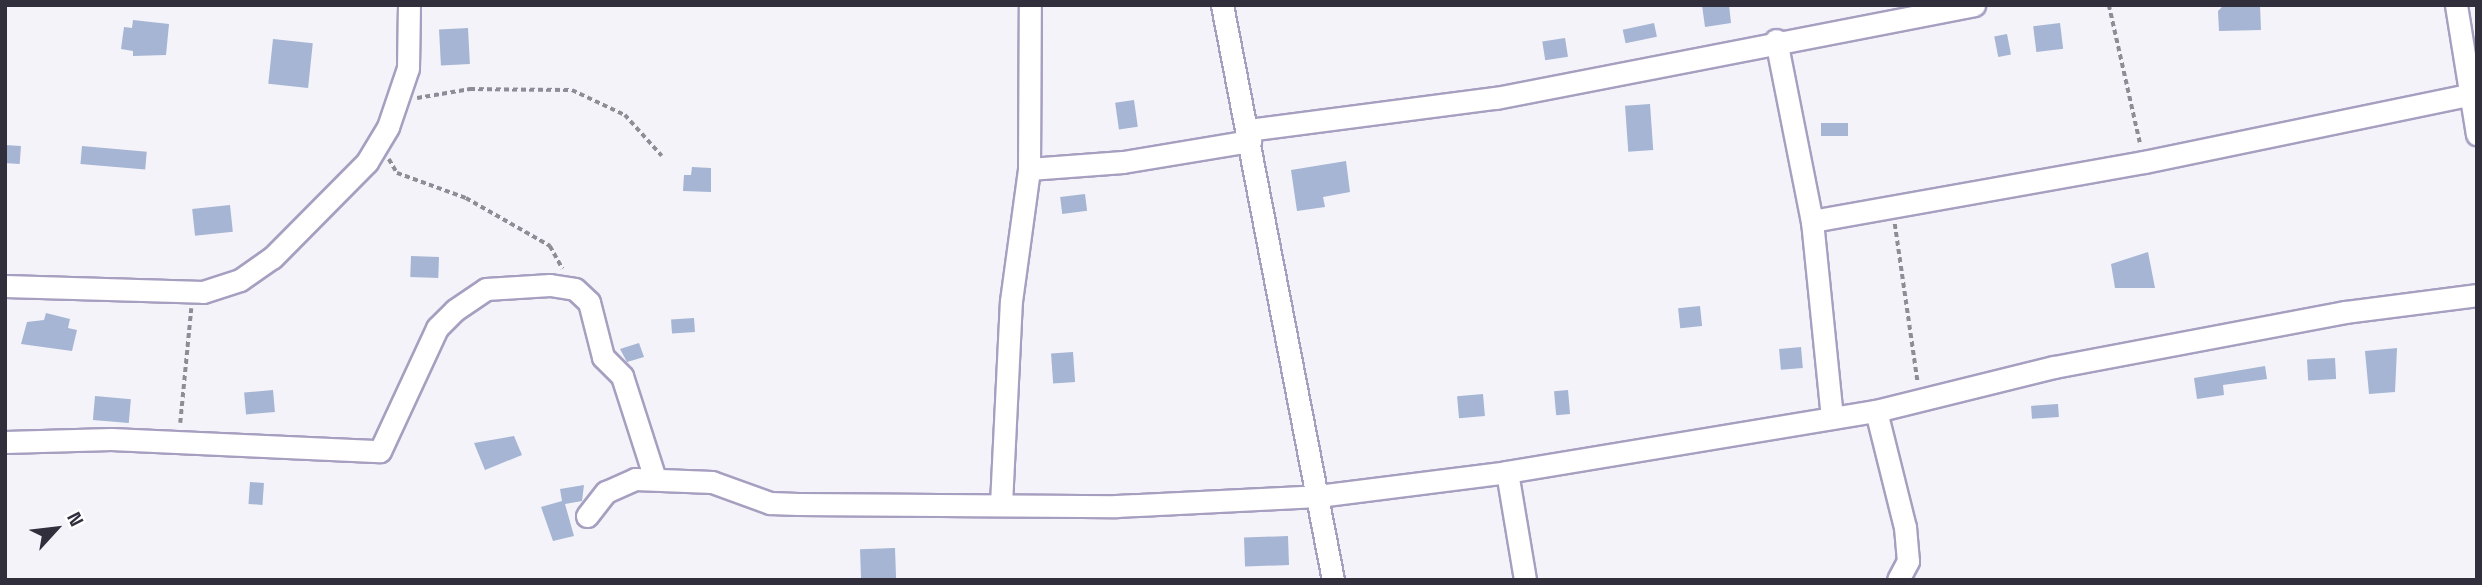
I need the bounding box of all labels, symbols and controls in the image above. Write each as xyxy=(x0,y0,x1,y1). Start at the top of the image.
north arrow xyxy=(21,494,91,564)
text: N xyxy=(61,508,89,531)

